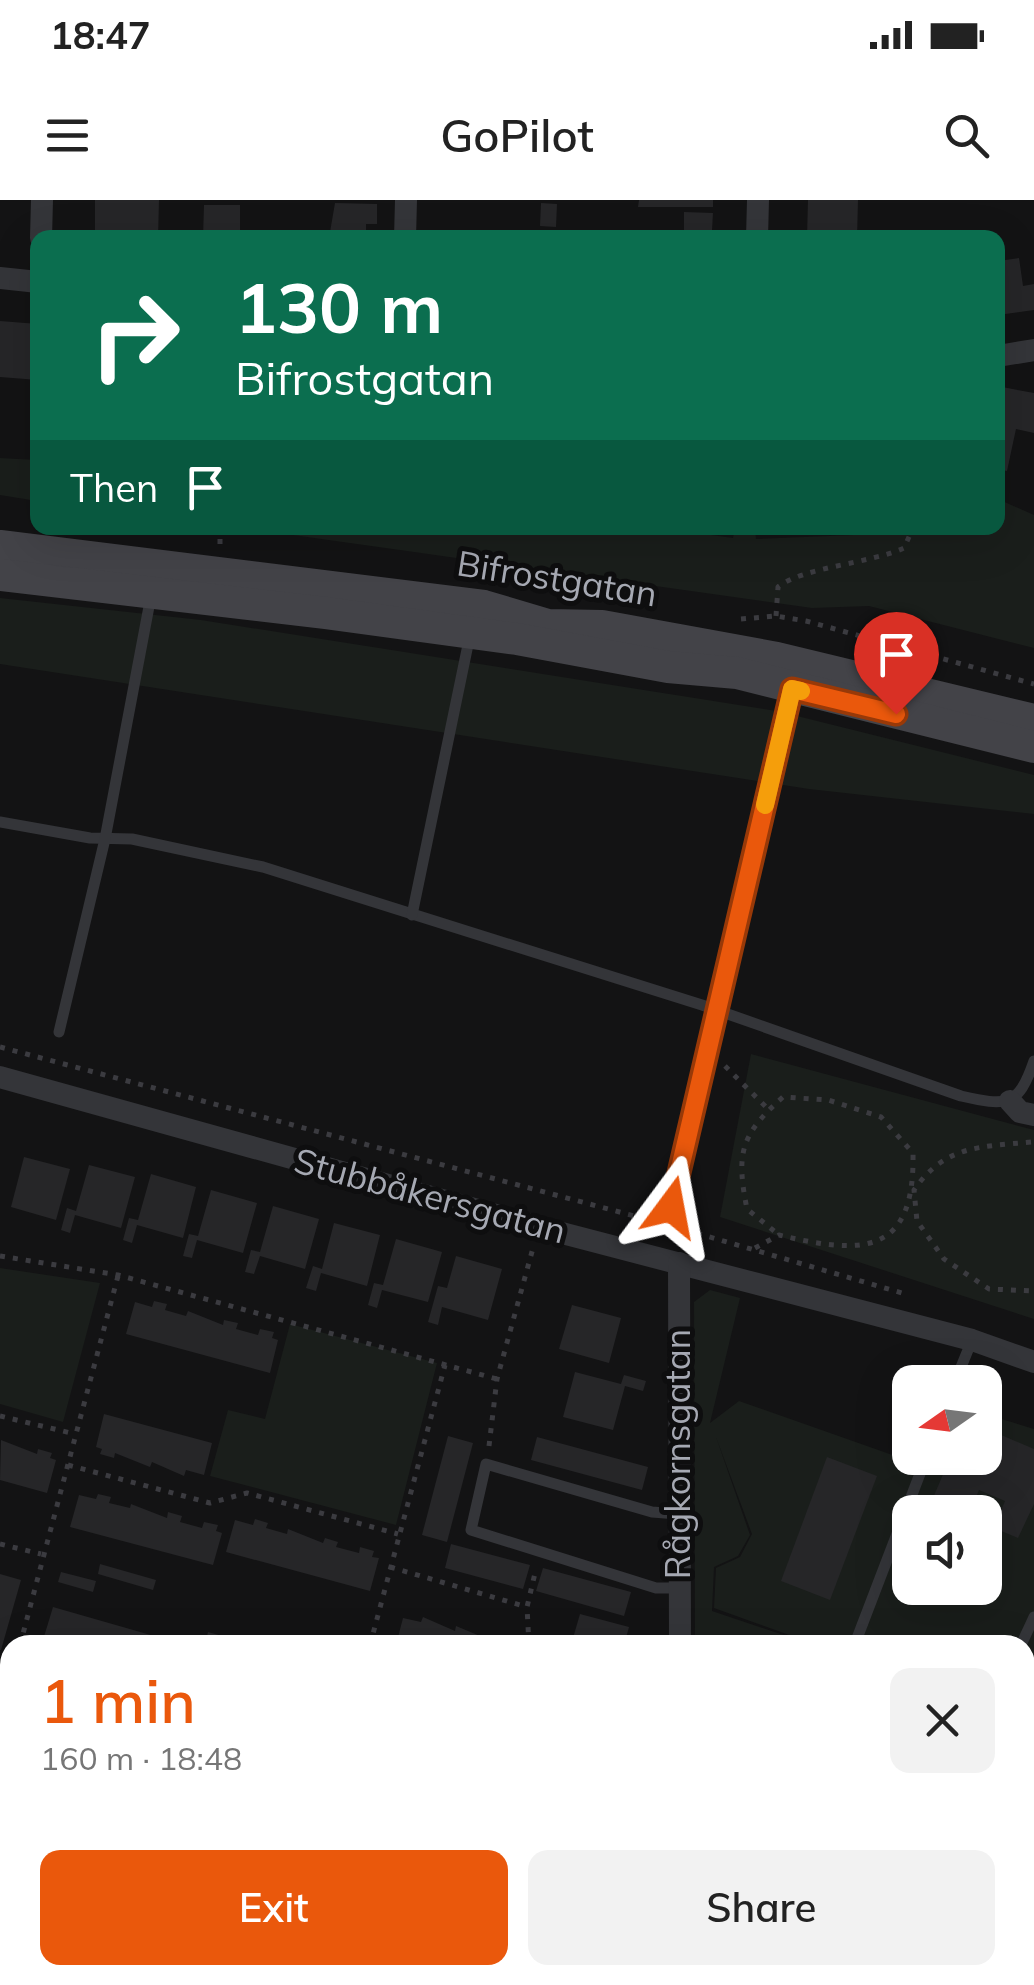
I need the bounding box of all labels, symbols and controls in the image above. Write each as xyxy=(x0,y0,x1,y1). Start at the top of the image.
text: 18:47 xyxy=(50,11,151,59)
text: GoPilot xyxy=(440,107,594,163)
icon: menu xyxy=(40,108,95,163)
icon: search xyxy=(939,108,994,163)
text: 130 m xyxy=(235,263,443,351)
icon: right xyxy=(70,270,200,400)
text: Bifrostgatan xyxy=(235,350,494,406)
icon: arrive xyxy=(178,460,233,515)
text: Then xyxy=(70,464,158,512)
street label: Bifrostgatan xyxy=(454,541,660,616)
pin xyxy=(854,612,939,715)
icon: arrive xyxy=(869,627,924,682)
street label: Stubbåkersgatan xyxy=(290,1138,571,1252)
position arrow xyxy=(619,1155,723,1259)
street label: Rågkornsgatan xyxy=(655,1329,699,1579)
north arrow xyxy=(892,1365,1002,1475)
map controls xyxy=(892,1365,1002,1605)
button: sound xyxy=(892,1495,1002,1605)
text: 1 min xyxy=(40,1663,196,1738)
button: close xyxy=(890,1668,995,1773)
text: 160 m · 18:48 xyxy=(40,1738,242,1778)
button: Exit xyxy=(40,1850,508,1965)
button: Share xyxy=(528,1850,995,1965)

